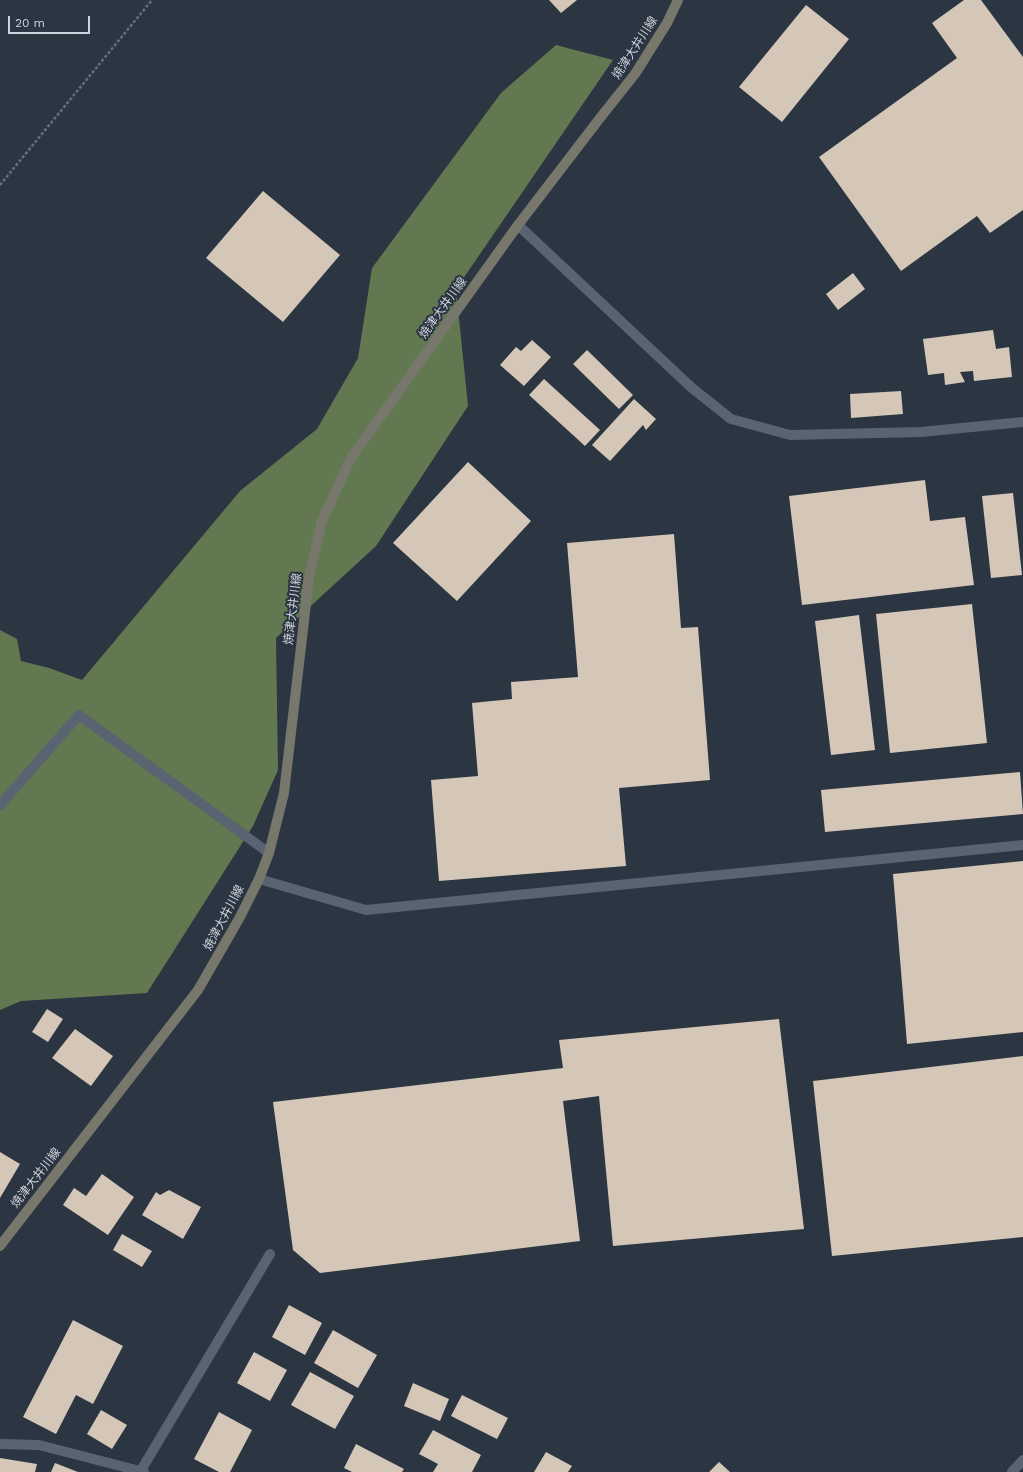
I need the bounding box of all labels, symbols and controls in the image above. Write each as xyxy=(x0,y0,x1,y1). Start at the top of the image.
scale bar xyxy=(10,8,92,34)
street label: 焼津大井川線 xyxy=(609,14,661,82)
text: 20 m xyxy=(15,16,45,30)
street label: 焼津大井川線 xyxy=(416,275,470,341)
street label: 焼津大井川線 xyxy=(281,572,305,646)
street label: 焼津大井川線 xyxy=(201,883,247,953)
street label: 焼津大井川線 xyxy=(8,1145,64,1211)

